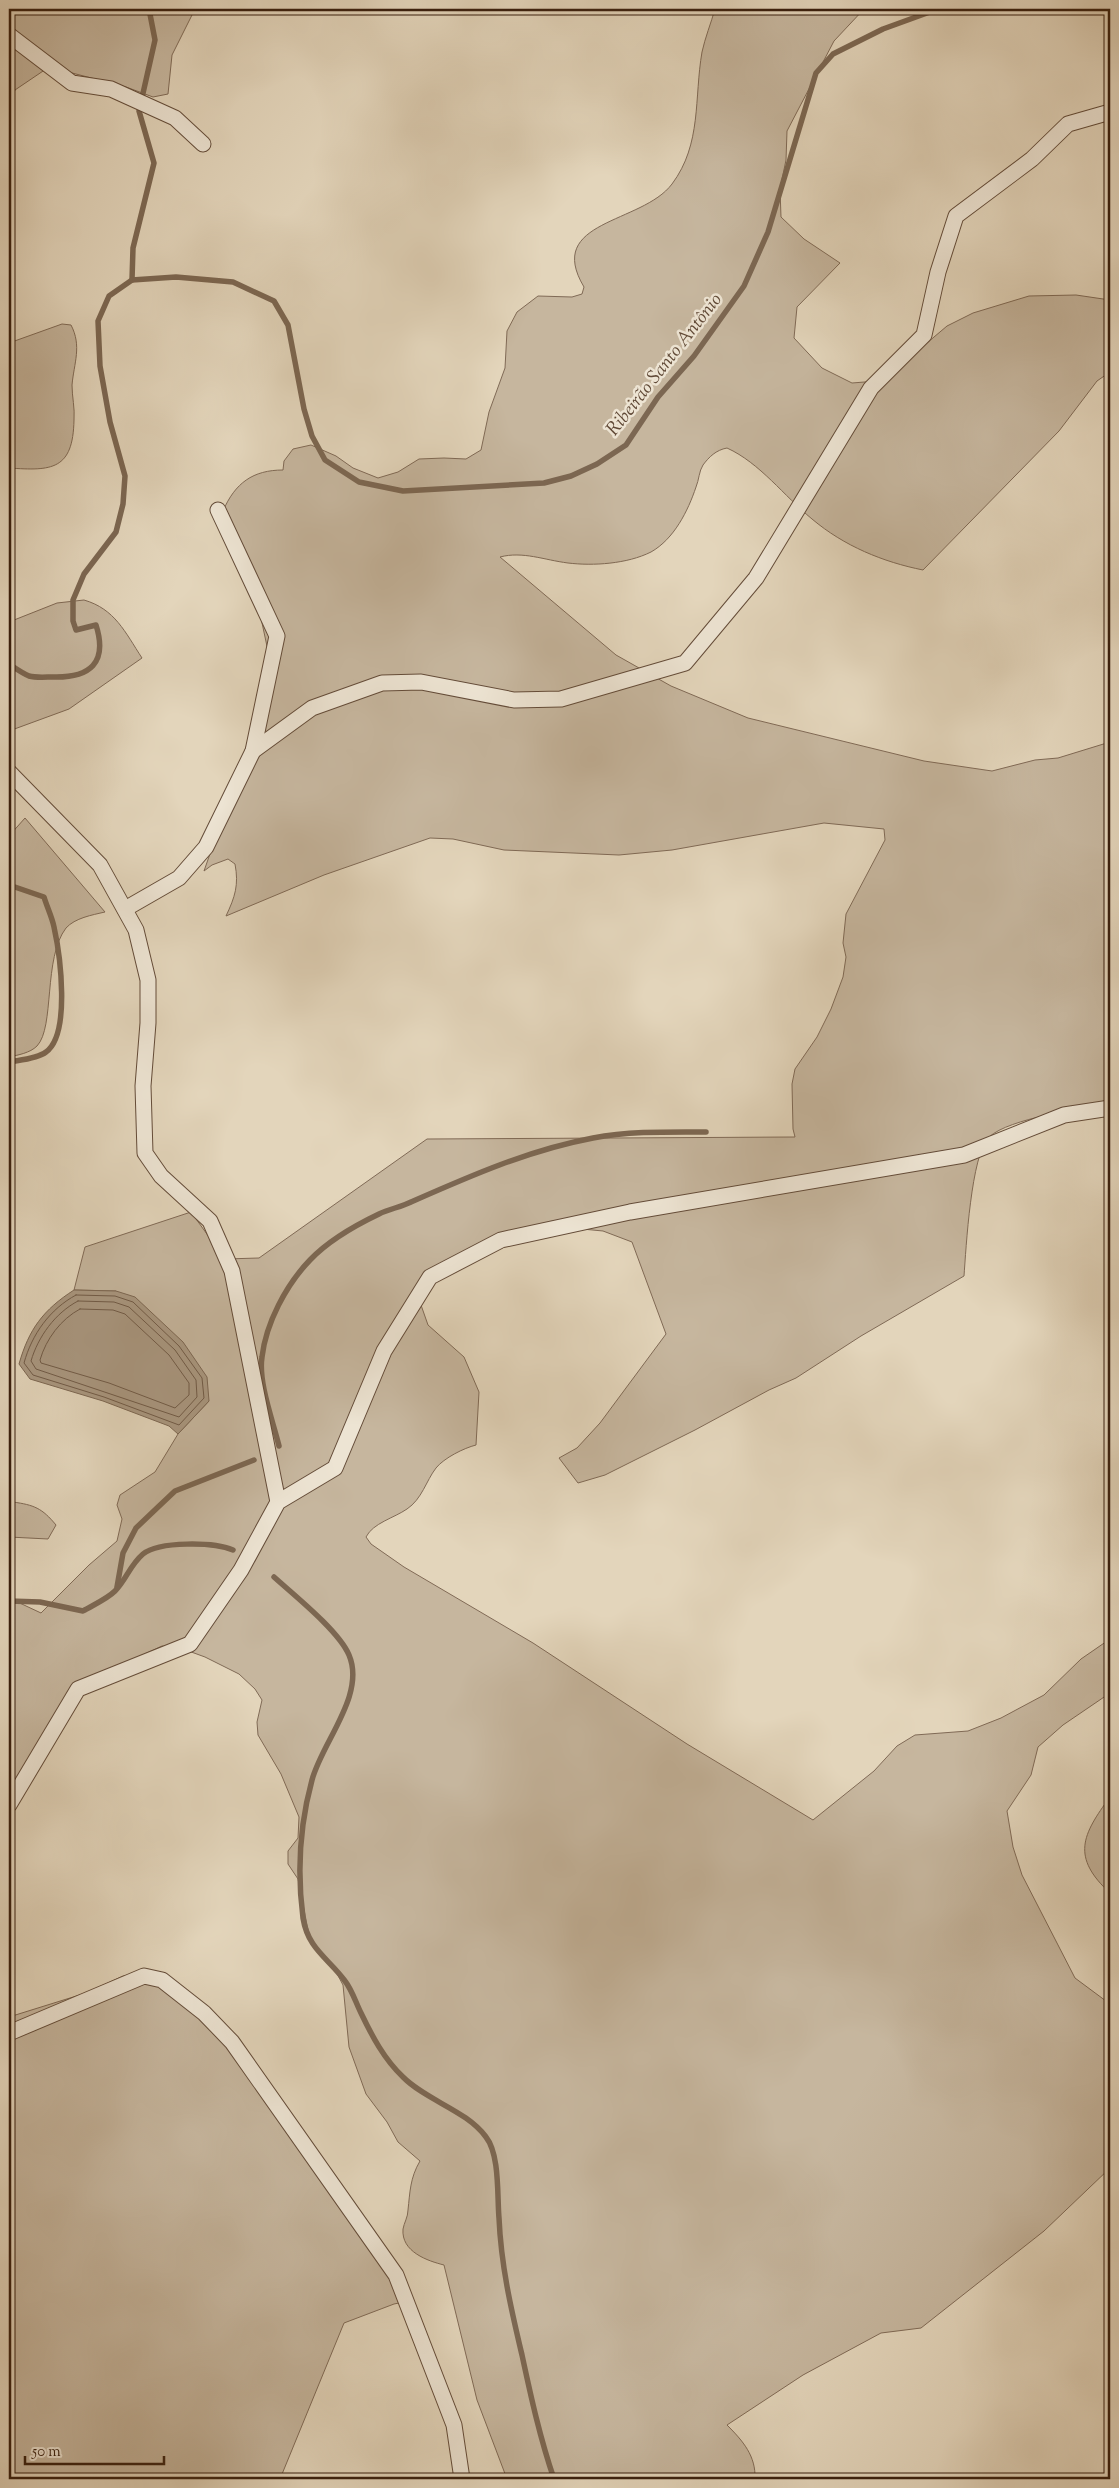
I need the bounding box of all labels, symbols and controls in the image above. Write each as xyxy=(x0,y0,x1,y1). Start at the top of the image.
water label: Ribeirão Santo Antônio xyxy=(601,288,729,442)
scale bar xyxy=(25,2433,164,2465)
text: 50 m xyxy=(31,2442,61,2463)

